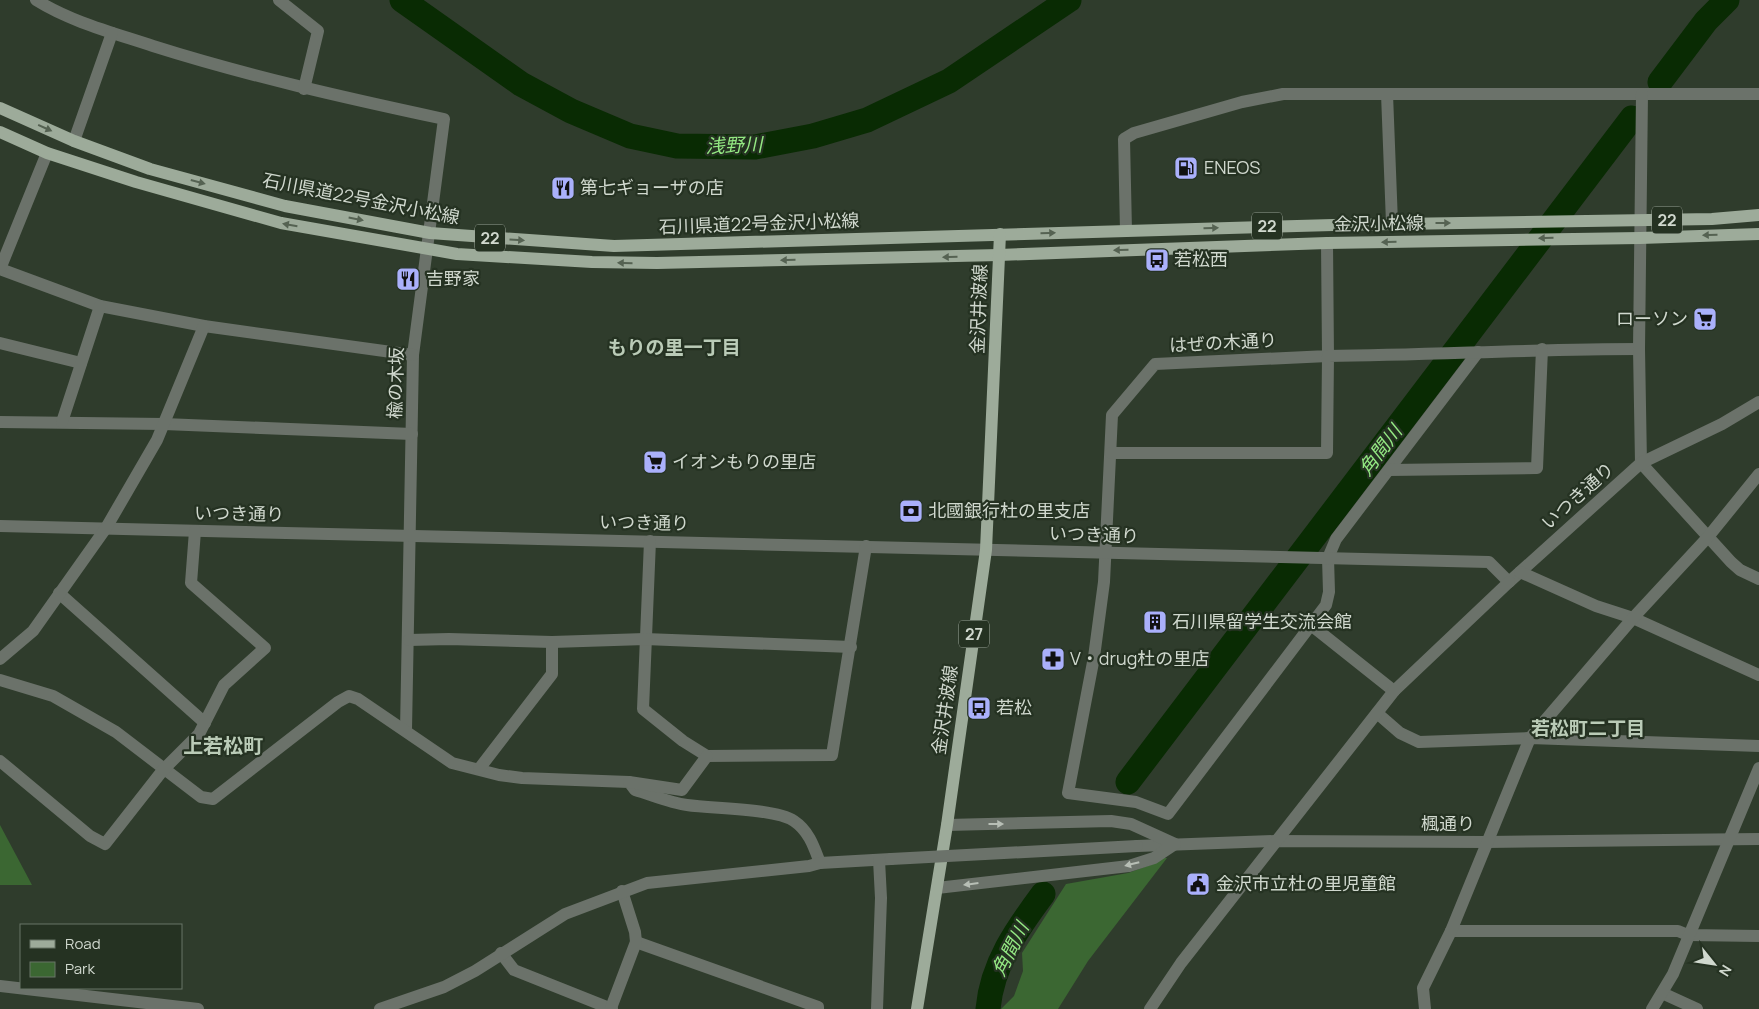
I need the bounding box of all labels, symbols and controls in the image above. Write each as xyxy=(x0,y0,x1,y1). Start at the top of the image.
one-way arrow xyxy=(38,124,52,132)
water label: 浅野川 xyxy=(705,131,765,159)
fuel station icon: ENEOS xyxy=(1173,155,1199,181)
place label: ENEOS xyxy=(1204,155,1260,179)
street label: 石川県道22号金沢小松線 xyxy=(260,167,462,229)
restaurant icon: 第七ギョーザの店 xyxy=(550,175,576,201)
place label: 第七ギョーザの店 xyxy=(580,175,724,199)
one-way arrow xyxy=(190,178,205,186)
road number: 22 xyxy=(1652,206,1682,234)
street label: 石川県道22号金沢小松線 xyxy=(658,208,860,238)
street label: 金沢小松線 xyxy=(1334,210,1424,236)
road number: 22 xyxy=(1252,212,1282,240)
one-way arrow xyxy=(348,215,363,223)
one-way arrow xyxy=(1435,219,1451,227)
one-way arrow xyxy=(282,221,298,229)
road number: 22 xyxy=(475,224,505,252)
one-way arrow xyxy=(1203,224,1219,232)
one-way arrow xyxy=(1041,229,1057,237)
one-way arrow xyxy=(1702,232,1718,240)
one-way arrow xyxy=(1537,235,1553,243)
one-way arrow xyxy=(509,236,525,244)
one-way arrow xyxy=(1381,238,1397,246)
one-way arrow xyxy=(1113,246,1129,254)
bus stop icon: 若松西 xyxy=(1144,247,1170,273)
place label: 若松西 xyxy=(1174,247,1228,271)
one-way arrow xyxy=(942,253,958,261)
one-way arrow xyxy=(779,256,795,264)
one-way arrow xyxy=(617,259,633,267)
street label: 金沢井波線 xyxy=(964,264,992,354)
restaurant icon: 吉野家 xyxy=(395,266,421,292)
place label: 吉野家 xyxy=(426,266,480,290)
place label: ローソン xyxy=(1616,306,1688,330)
supermarket icon: ローソン xyxy=(1692,306,1718,332)
street label: はぜの木通り xyxy=(1168,327,1278,357)
district label: もりの里一丁目 xyxy=(607,334,741,360)
street label: 楡の木坂 xyxy=(382,347,408,419)
water label: 角間川 xyxy=(1352,418,1409,481)
supermarket icon: イオンもりの里店 xyxy=(642,449,668,475)
place label: イオンもりの里店 xyxy=(672,449,816,473)
street label: いつき通り xyxy=(1536,456,1619,534)
bank icon: 北國銀行杜の里支店 xyxy=(898,498,924,524)
place label: 北國銀行杜の里支店 xyxy=(928,498,1090,522)
street label: いつき通り xyxy=(194,500,284,526)
street label: いつき通り xyxy=(599,509,689,535)
street label: いつき通り xyxy=(1049,520,1139,548)
building icon: 石川県留学生交流会館 xyxy=(1142,609,1168,635)
place label: 石川県留学生交流会館 xyxy=(1172,609,1352,633)
road number: 27 xyxy=(959,620,989,648)
pharmacy icon: V・drug杜の里店 xyxy=(1040,646,1066,672)
place label: V・drug杜の里店 xyxy=(1070,646,1209,670)
street label: 金沢井波線 xyxy=(926,664,962,756)
bus stop icon: 若松 xyxy=(966,695,992,721)
place label: 若松 xyxy=(996,695,1032,719)
district label: 若松町二丁目 xyxy=(1531,715,1645,741)
district label: 上若松町 xyxy=(183,732,263,759)
street label: 楓通り xyxy=(1421,811,1475,835)
one-way arrow xyxy=(988,820,1004,828)
one-way arrow xyxy=(1124,860,1139,868)
public building icon: 金沢市立杜の里児童館 xyxy=(1185,871,1211,897)
place label: 金沢市立杜の里児童館 xyxy=(1216,871,1396,895)
one-way arrow xyxy=(962,880,978,888)
water label: 角間川 xyxy=(985,916,1035,980)
legend xyxy=(20,924,182,989)
text: Road xyxy=(65,933,101,954)
north arrow xyxy=(1689,939,1739,989)
text: Park xyxy=(65,958,95,979)
text: N xyxy=(1715,962,1736,980)

